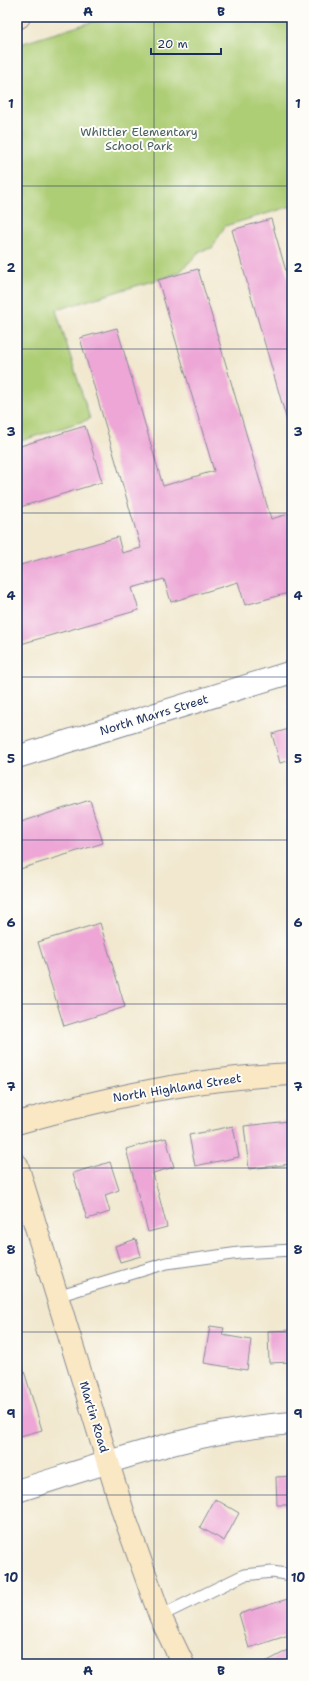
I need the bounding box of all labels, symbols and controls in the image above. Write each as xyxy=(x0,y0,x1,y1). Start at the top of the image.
text: A xyxy=(83,3,93,20)
text: B xyxy=(217,3,225,20)
scale bar xyxy=(151,30,221,56)
text: 20 m xyxy=(157,36,188,52)
text: 1 xyxy=(8,95,14,112)
text: 1 xyxy=(295,95,301,112)
park label: Whittier Elementary School Park xyxy=(80,124,198,154)
text: 2 xyxy=(6,259,16,276)
text: 2 xyxy=(293,259,303,276)
text: 3 xyxy=(6,423,16,440)
text: 3 xyxy=(293,423,303,440)
text: 4 xyxy=(6,587,16,604)
text: 4 xyxy=(293,587,303,604)
street label: North Marrs Street xyxy=(98,691,210,739)
text: 5 xyxy=(7,750,15,767)
text: 5 xyxy=(294,750,302,767)
text: 6 xyxy=(6,914,16,931)
text: 6 xyxy=(293,914,303,931)
street label: North Highland Street xyxy=(112,1070,242,1106)
text: 7 xyxy=(6,1078,16,1095)
text: 7 xyxy=(293,1078,303,1095)
text: 8 xyxy=(6,1241,16,1258)
text: 8 xyxy=(293,1241,303,1258)
street label: Martin Road xyxy=(76,1379,113,1455)
text: 9 xyxy=(6,1405,16,1422)
text: 9 xyxy=(293,1405,303,1422)
text: 10 xyxy=(4,1569,18,1586)
text: 10 xyxy=(291,1569,305,1586)
text: A xyxy=(83,1662,93,1679)
text: B xyxy=(217,1662,225,1679)

